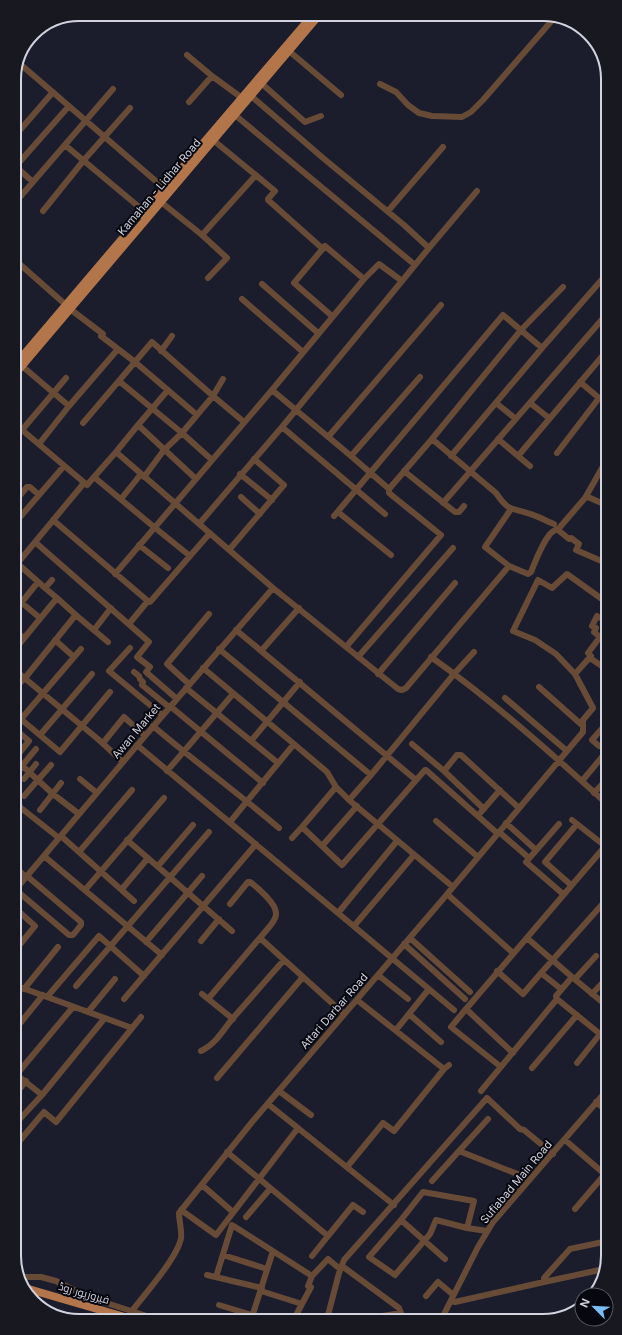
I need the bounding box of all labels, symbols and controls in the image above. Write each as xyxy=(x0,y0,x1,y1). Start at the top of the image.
street label: Kamahan - Lidhar Road xyxy=(114,136,204,238)
street label: Awan Market xyxy=(109,700,163,761)
street label: Attari Darbar Road xyxy=(297,970,371,1052)
street label: Sufiabad Main Road xyxy=(477,1138,555,1226)
street label: فیروزپور روڈ xyxy=(57,1279,111,1307)
north arrow xyxy=(574,1287,614,1327)
text: N xyxy=(577,1296,593,1310)

